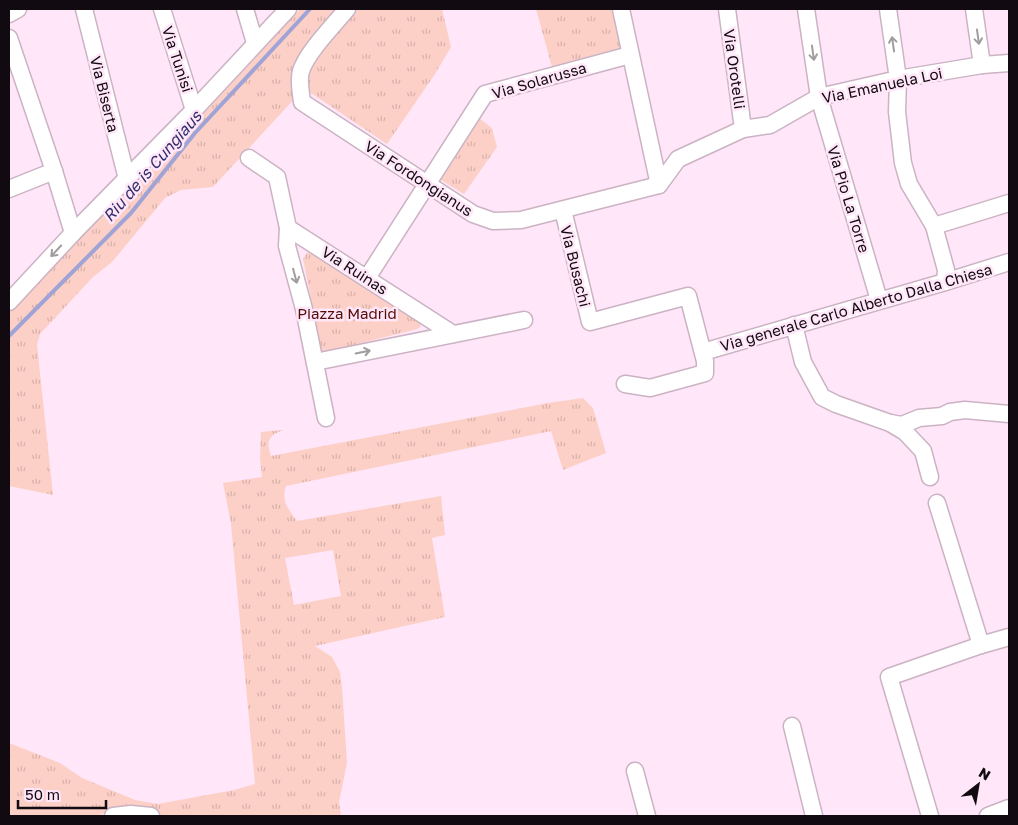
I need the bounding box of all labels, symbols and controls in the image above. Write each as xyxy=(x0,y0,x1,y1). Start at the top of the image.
street label: Via Tunisi xyxy=(159,24,197,94)
street label: Via Orotelli xyxy=(720,28,750,110)
one-way arrow xyxy=(973,29,983,45)
one-way arrow xyxy=(888,36,898,52)
one-way arrow xyxy=(808,45,818,61)
street label: Via Biserta xyxy=(87,54,123,134)
street label: Via Solarussa xyxy=(490,58,588,102)
street label: Via Emanuela Loi xyxy=(820,63,944,107)
water label: Riu de is Cungiaus xyxy=(98,105,207,226)
street label: Via Fordongianus xyxy=(362,136,476,220)
street label: Via Pio La Torre xyxy=(824,143,874,255)
street label: Via Busachi xyxy=(557,223,595,309)
street label: Via Ruinas xyxy=(319,242,391,298)
one-way arrow xyxy=(50,245,62,258)
street label: Via generale Carlo Alberto Dalla Chiesa xyxy=(718,259,994,355)
one-way arrow xyxy=(291,267,300,283)
park label: Piazza Madrid xyxy=(297,304,397,322)
one-way arrow xyxy=(354,347,370,356)
north arrow xyxy=(953,760,1003,810)
text: N xyxy=(976,763,994,783)
scale bar xyxy=(18,778,105,810)
text: 50 m xyxy=(25,785,60,803)

